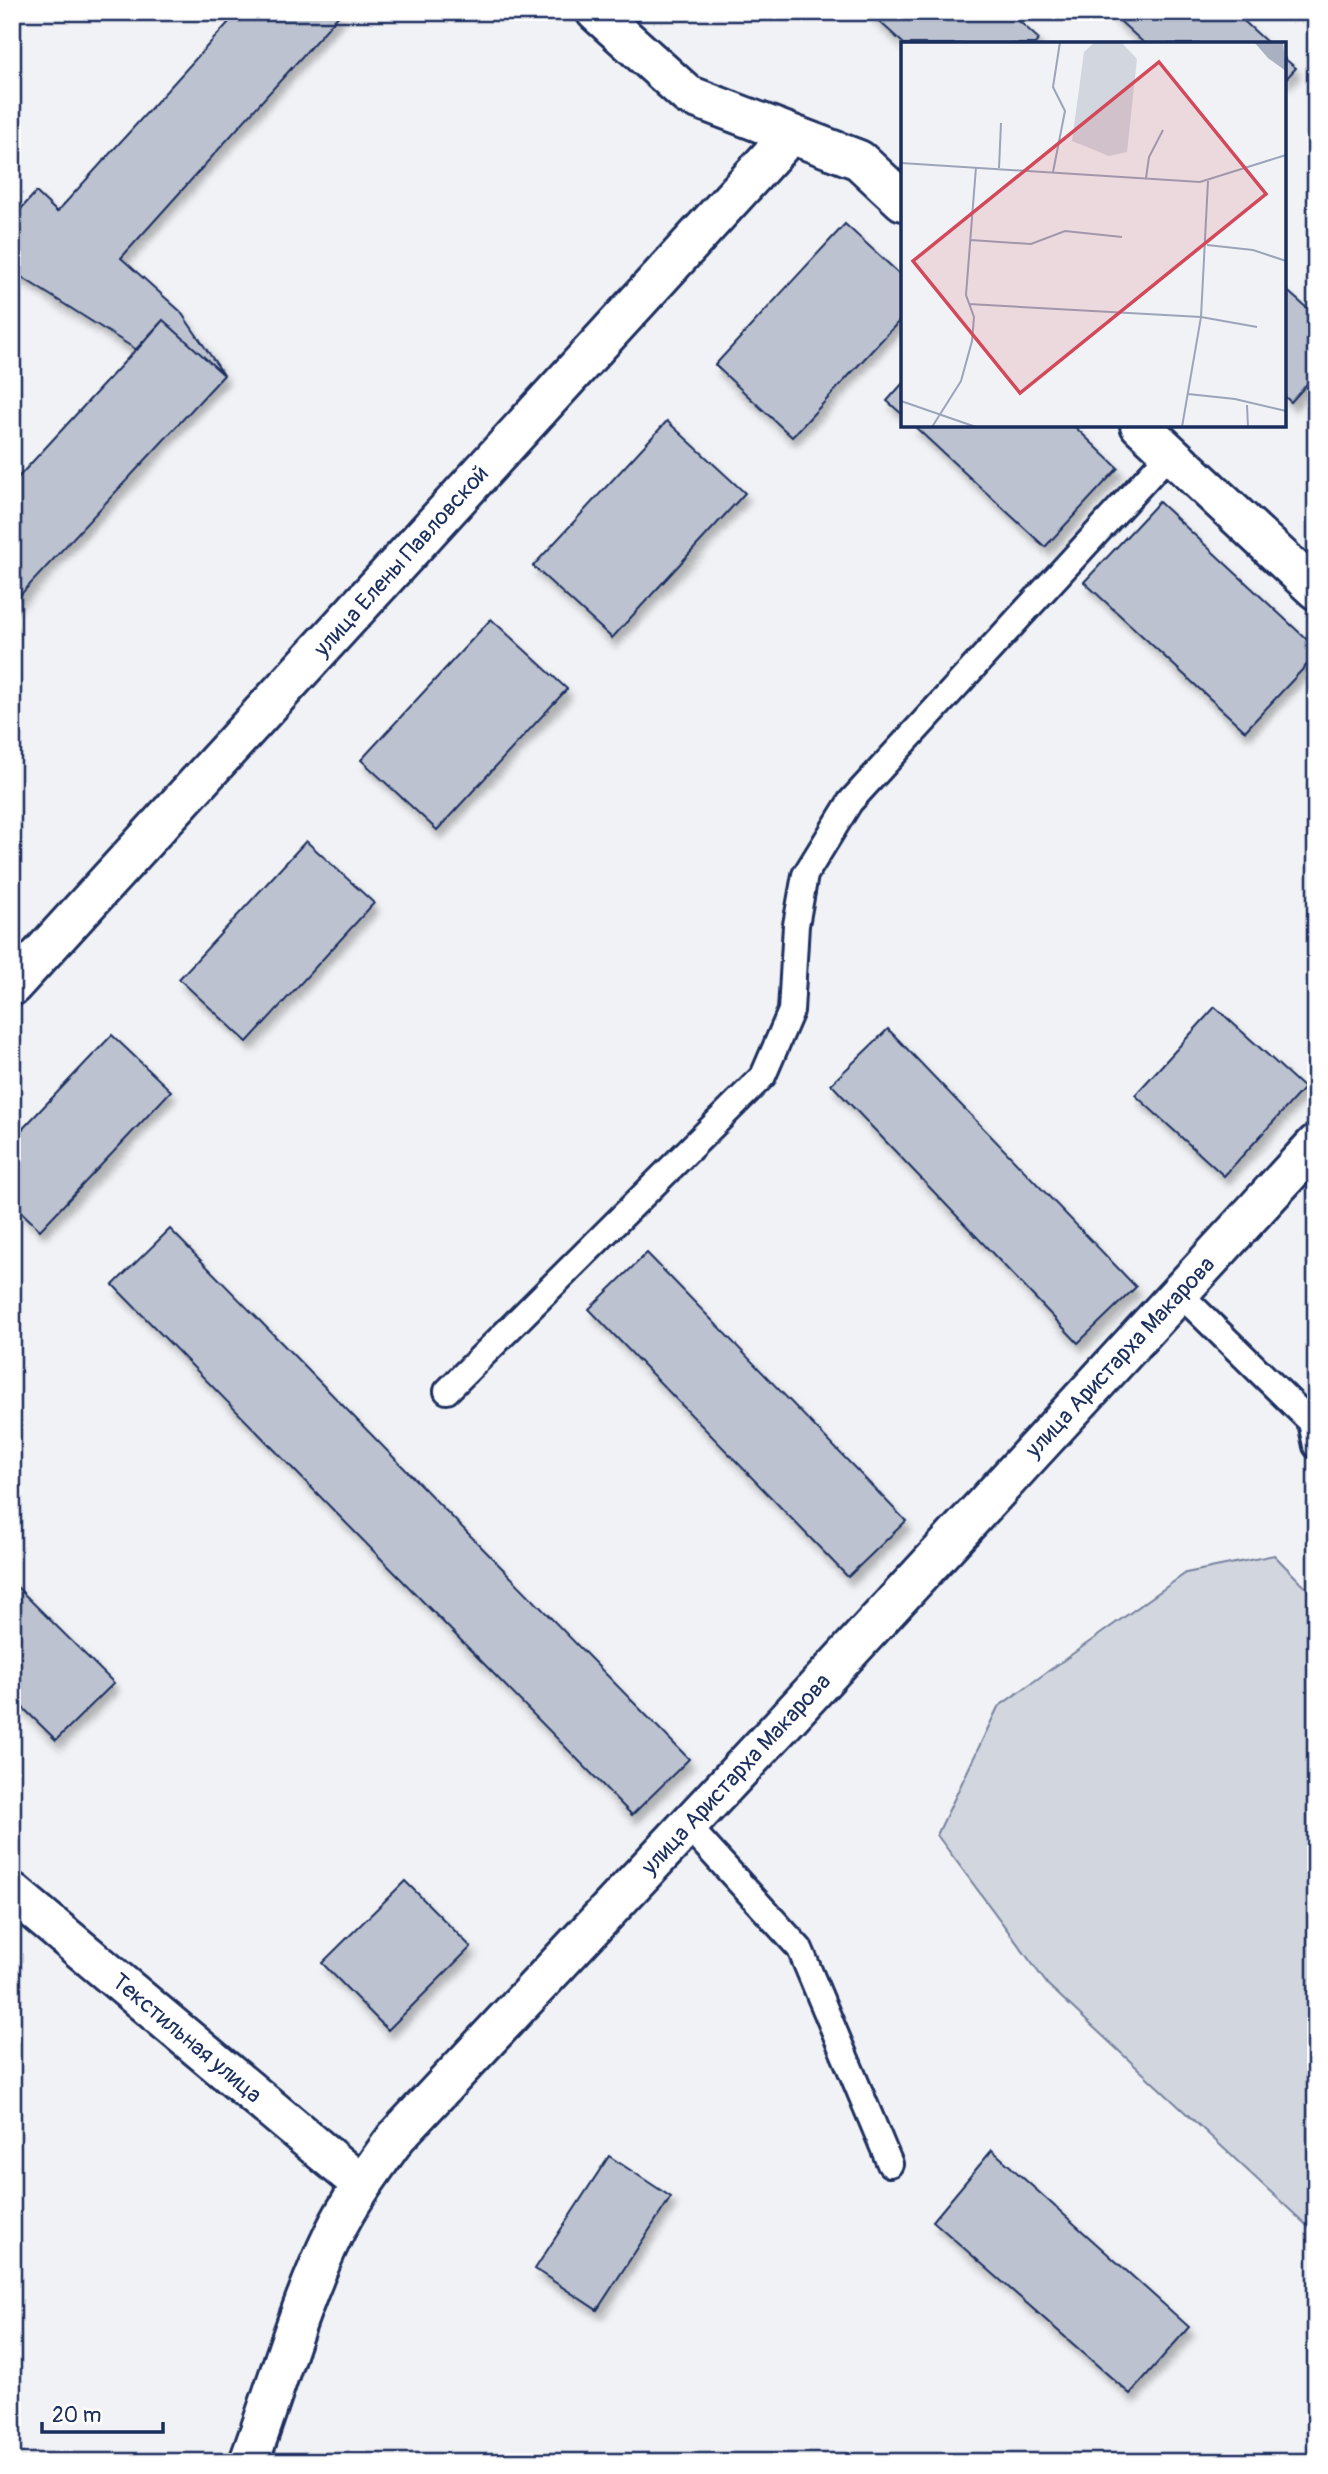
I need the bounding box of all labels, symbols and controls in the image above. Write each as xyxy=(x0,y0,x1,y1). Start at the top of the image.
inset map xyxy=(901,42,1286,427)
street label: улица Елены Павловской xyxy=(307,459,495,663)
street label: улица Аристарха Макарова xyxy=(1018,1250,1221,1464)
street label: улица Аристарха Макарова xyxy=(634,1667,837,1881)
street label: Текстильная улица xyxy=(106,1967,268,2109)
scale bar xyxy=(42,2390,163,2434)
text: 20 m xyxy=(52,2402,101,2429)

